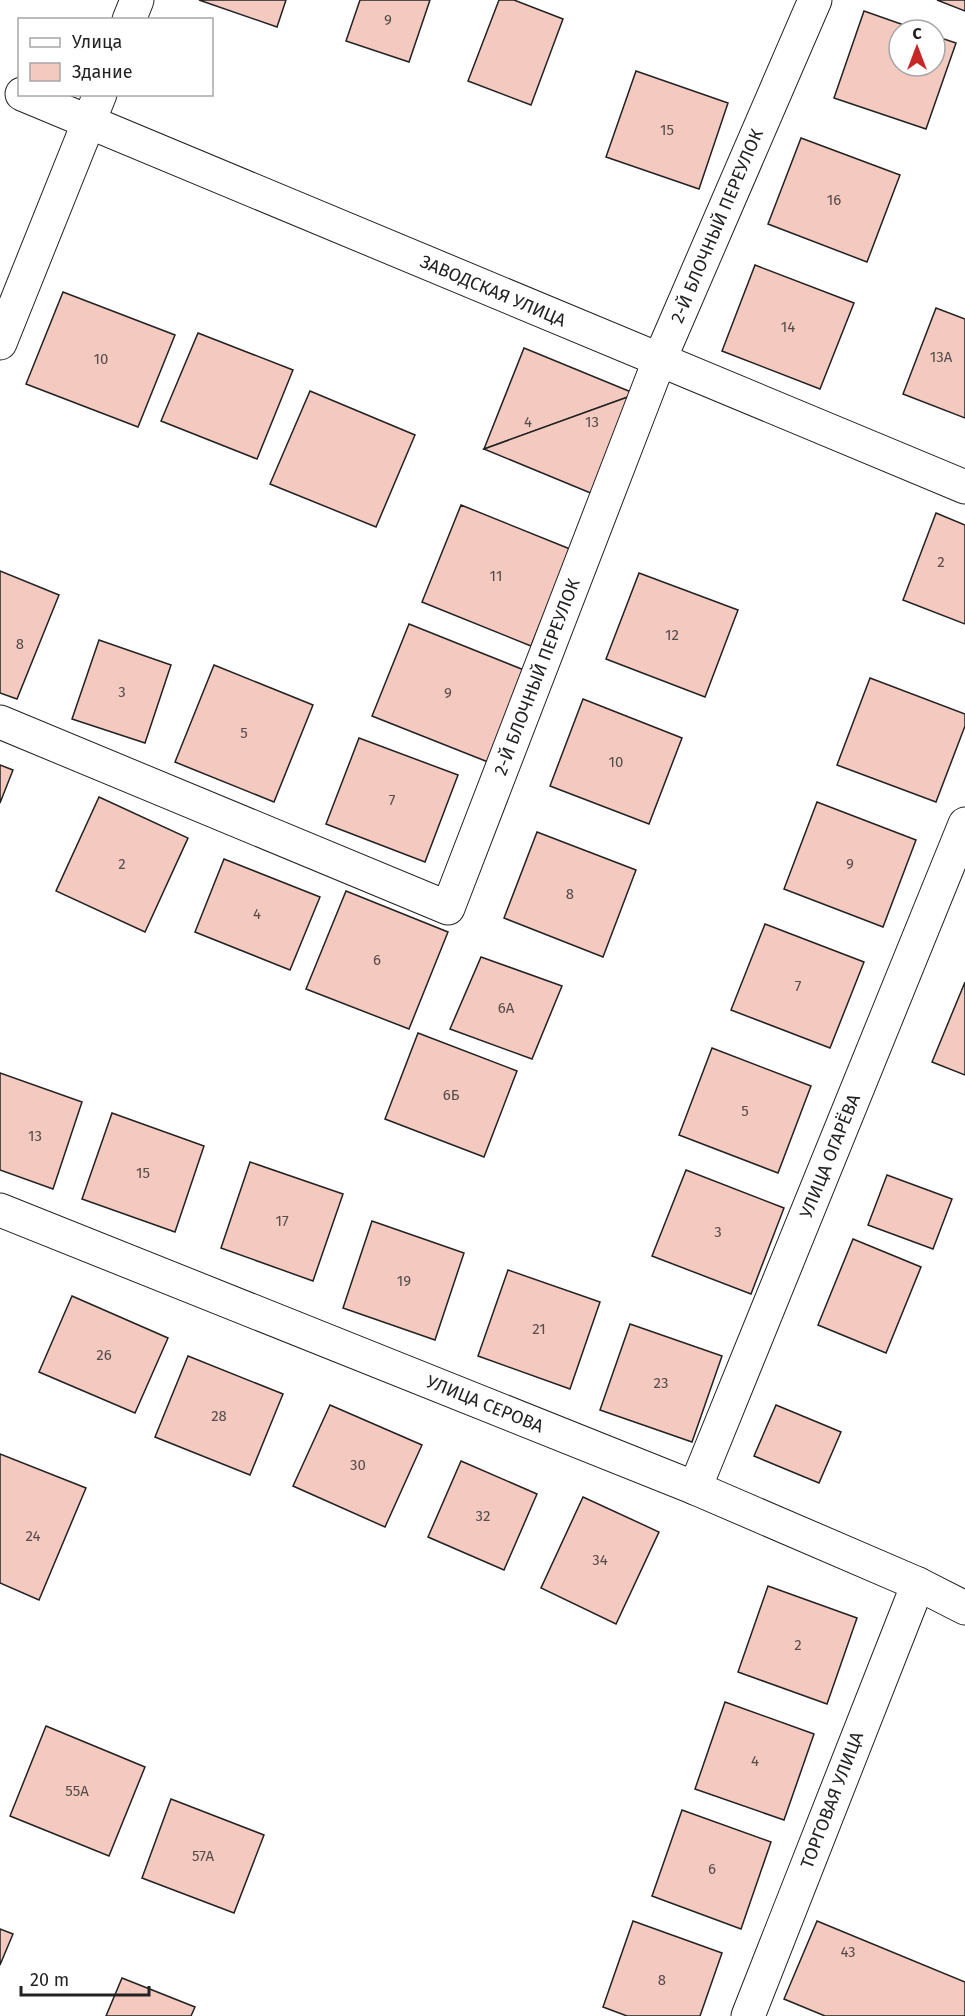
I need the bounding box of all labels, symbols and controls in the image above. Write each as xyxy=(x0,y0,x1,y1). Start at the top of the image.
house number: 9 xyxy=(384,11,392,29)
legend xyxy=(18,18,213,96)
north arrow xyxy=(887,18,947,78)
text: С xyxy=(912,24,922,43)
text: Улица xyxy=(72,31,122,53)
text: Здание xyxy=(72,61,133,83)
house number: 15 xyxy=(660,121,674,139)
street label: 2-Й БЛОЧНЫЙ ПЕРЕУЛОК xyxy=(666,125,768,326)
house number: 16 xyxy=(827,191,841,209)
street label: ЗАВОДСКАЯ УЛИЦА xyxy=(417,250,570,332)
house number: 14 xyxy=(781,318,795,336)
house number: 13А xyxy=(930,348,953,366)
house number: 10 xyxy=(94,350,108,368)
house number: 4 xyxy=(524,413,532,431)
house number: 13 xyxy=(585,413,599,431)
house number: 2 xyxy=(937,553,945,571)
house number: 11 xyxy=(490,567,502,585)
street label: 2-Й БЛОЧНЫЙ ПЕРЕУЛОК xyxy=(489,575,585,778)
house number: 12 xyxy=(665,626,679,644)
house number: 8 xyxy=(16,635,24,653)
house number: 3 xyxy=(118,683,126,701)
house number: 9 xyxy=(444,684,452,702)
house number: 5 xyxy=(240,724,248,742)
house number: 10 xyxy=(609,753,623,771)
house number: 7 xyxy=(389,791,396,809)
house number: 2 xyxy=(118,855,126,873)
house number: 9 xyxy=(846,855,854,873)
house number: 8 xyxy=(566,885,574,903)
house number: 4 xyxy=(253,905,261,923)
house number: 6 xyxy=(373,951,381,969)
house number: 7 xyxy=(795,977,802,995)
house number: 6А xyxy=(498,999,515,1017)
house number: 6Б xyxy=(443,1086,460,1104)
street label: УЛИЦА ОГАРЁВА xyxy=(795,1090,865,1221)
house number: 5 xyxy=(741,1102,749,1120)
house number: 13 xyxy=(28,1127,42,1145)
house number: 15 xyxy=(136,1164,150,1182)
house number: 17 xyxy=(275,1212,289,1230)
house number: 3 xyxy=(714,1223,722,1241)
house number: 19 xyxy=(397,1272,411,1290)
house number: 21 xyxy=(532,1320,546,1338)
house number: 26 xyxy=(96,1346,112,1364)
street label: УЛИЦА СЕРОВА xyxy=(423,1371,547,1438)
house number: 23 xyxy=(654,1374,668,1392)
house number: 28 xyxy=(211,1407,227,1425)
house number: 30 xyxy=(350,1456,366,1474)
house number: 32 xyxy=(476,1507,490,1525)
house number: 24 xyxy=(25,1527,41,1545)
house number: 34 xyxy=(592,1551,608,1569)
house number: 2 xyxy=(794,1636,802,1654)
street label: ТОРГОВАЯ УЛИЦА xyxy=(796,1728,868,1871)
house number: 4 xyxy=(751,1752,759,1770)
house number: 55А xyxy=(65,1782,89,1800)
house number: 57А xyxy=(192,1847,214,1865)
house number: 6 xyxy=(708,1860,716,1878)
house number: 43 xyxy=(840,1943,856,1961)
scale bar xyxy=(21,1959,148,1997)
text: 20 m xyxy=(30,1969,69,1991)
house number: 8 xyxy=(658,1971,666,1989)

